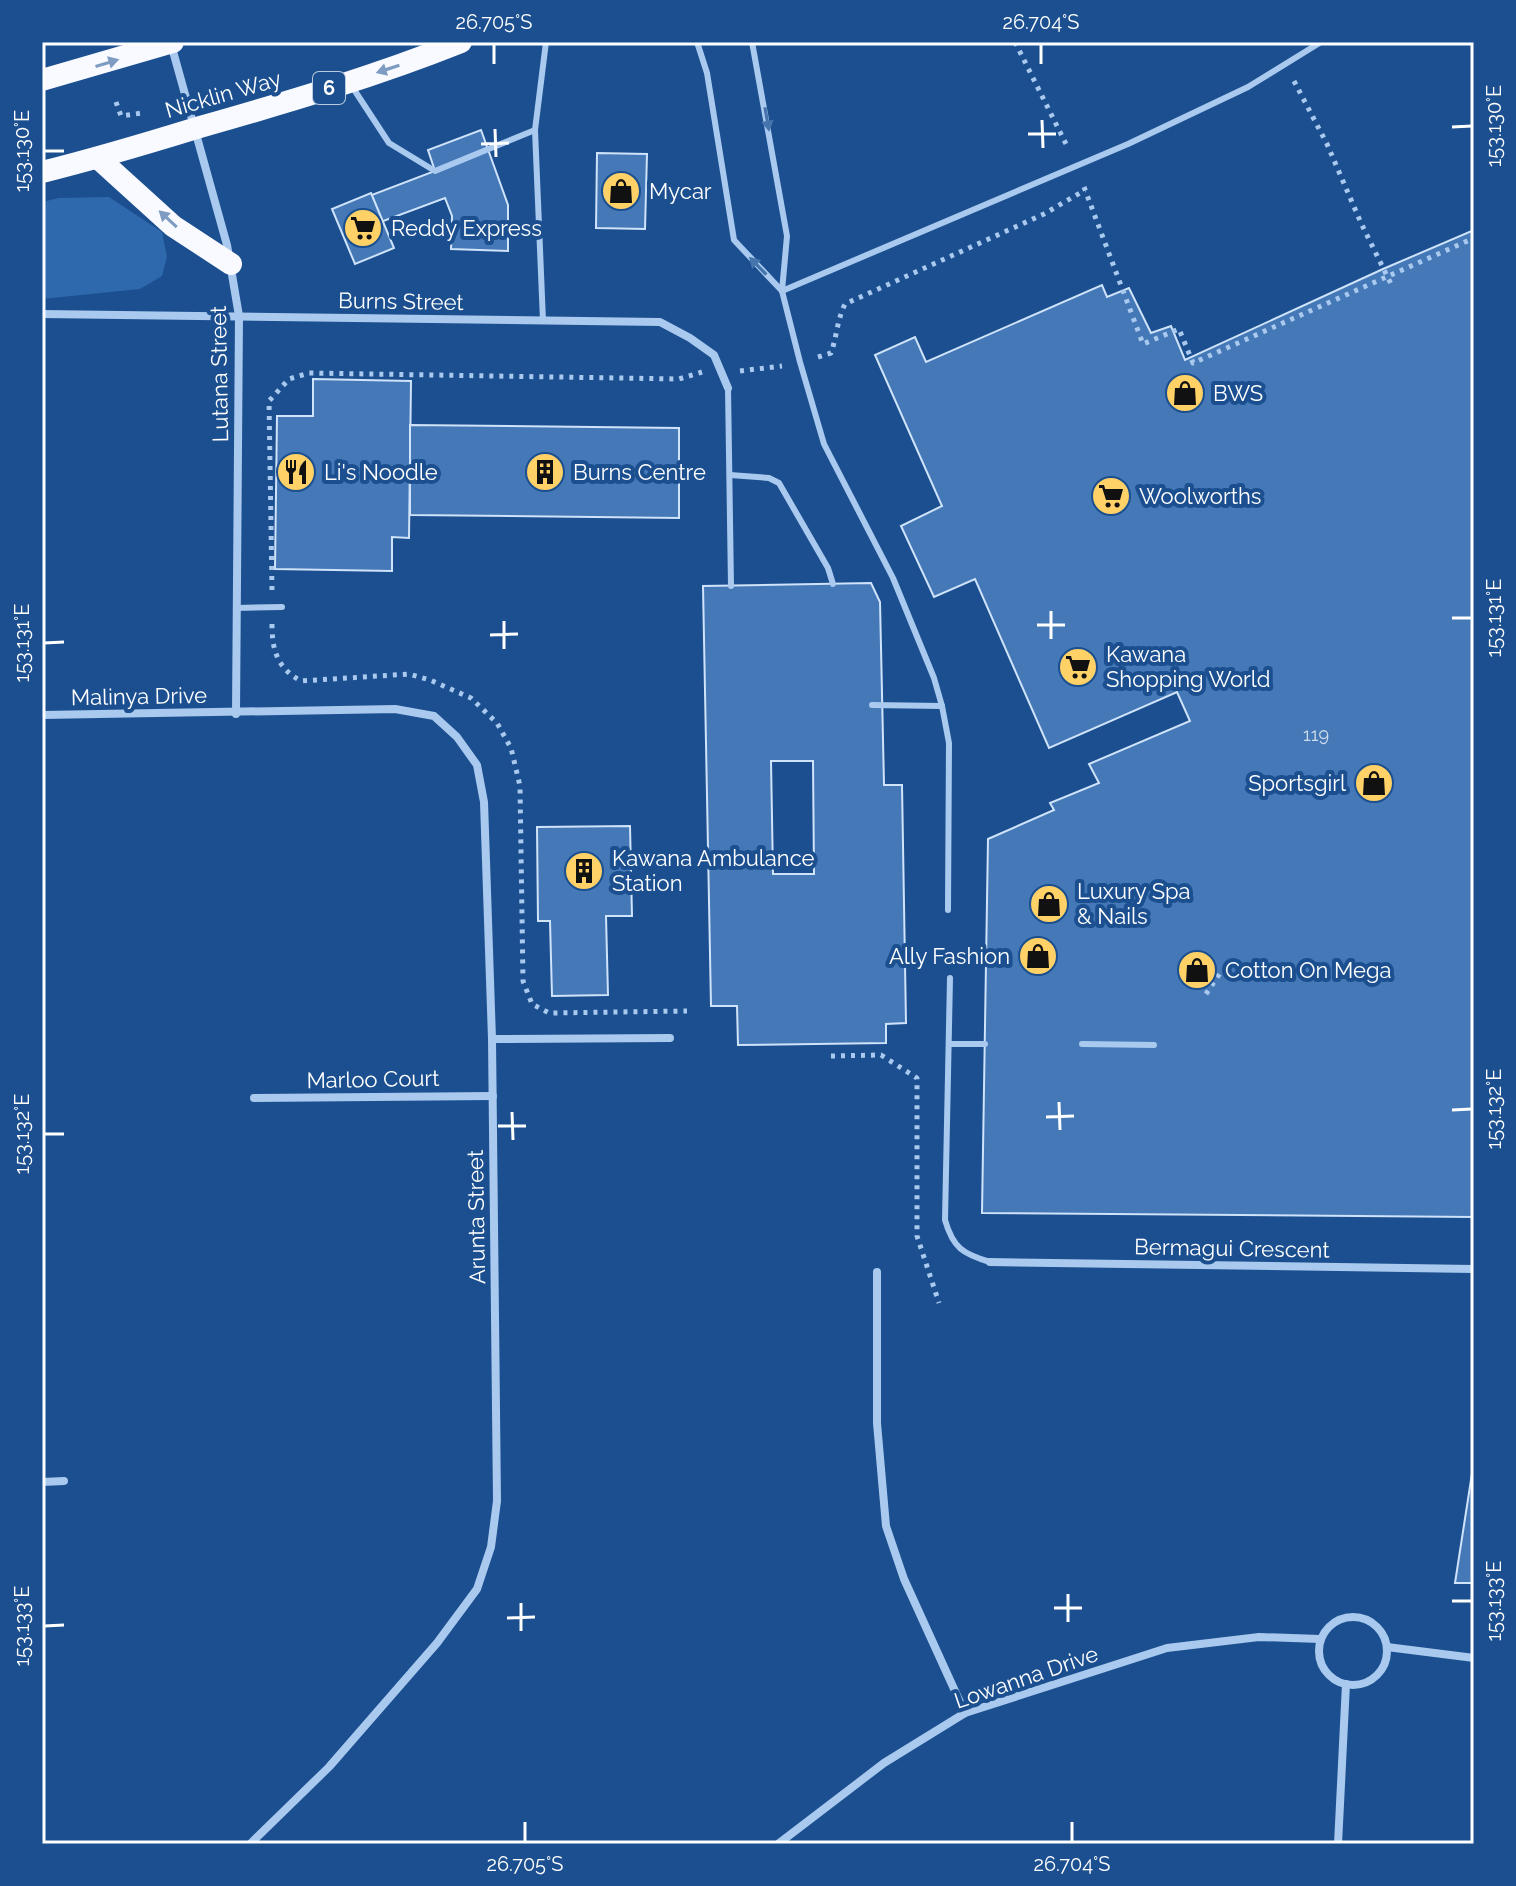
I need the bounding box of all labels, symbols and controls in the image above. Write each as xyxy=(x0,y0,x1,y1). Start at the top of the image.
text: 26.705°S xyxy=(456,10,532,34)
text: 26.704°S xyxy=(1003,10,1079,34)
one-way arrow xyxy=(95,56,119,69)
one-way arrow xyxy=(376,63,400,76)
street label: Nicklin Way xyxy=(162,65,284,123)
road number: 6 xyxy=(313,72,345,104)
text: 153.130°E xyxy=(1482,85,1506,167)
one-way arrow xyxy=(762,106,774,131)
text: 153.130°E xyxy=(10,110,34,192)
shop icon: Mycar xyxy=(600,170,642,212)
place label: Mycar xyxy=(649,178,712,204)
supermarket icon: Reddy Express xyxy=(342,207,384,249)
one-way arrow xyxy=(159,211,178,229)
place label: Reddy Express xyxy=(391,215,542,241)
one-way arrow xyxy=(750,256,768,275)
street label: Burns Street xyxy=(338,287,465,315)
street label: Lutana Street xyxy=(205,305,233,443)
shop icon: BWS xyxy=(1164,372,1206,414)
place label: BWS xyxy=(1213,380,1263,406)
restaurant icon: Li's Noodle xyxy=(275,451,317,493)
building icon: Burns Centre xyxy=(524,451,566,493)
place label: Li's Noodle xyxy=(324,459,438,485)
place label: Burns Centre xyxy=(573,459,706,485)
supermarket icon: Woolworths xyxy=(1090,475,1132,517)
place label: Woolworths xyxy=(1139,483,1261,509)
text: 153.131°E xyxy=(1482,579,1506,657)
text: 153.131°E xyxy=(10,604,34,682)
place label: Kawana Shopping World xyxy=(1106,641,1271,692)
supermarket icon: Kawana Shopping World xyxy=(1057,646,1099,688)
street label: Malinya Drive xyxy=(71,682,207,710)
house number: 119 xyxy=(1303,724,1329,745)
shop icon: Sportsgirl xyxy=(1353,762,1395,804)
place label: Sportsgirl xyxy=(1248,770,1346,796)
place label: Kawana Ambulance Station xyxy=(612,845,815,896)
building icon: Kawana Ambulance Station xyxy=(563,850,605,892)
place label: Luxury Spa & Nails xyxy=(1077,878,1191,929)
shop icon: Luxury Spa & Nails xyxy=(1028,883,1070,925)
shop icon: Ally Fashion xyxy=(1017,935,1059,977)
place label: Ally Fashion xyxy=(889,943,1010,969)
shop icon: Cotton On Mega xyxy=(1176,949,1218,991)
place label: Cotton On Mega xyxy=(1225,957,1392,983)
street label: Marloo Court xyxy=(306,1065,440,1093)
text: 153.132°E xyxy=(1482,1069,1506,1149)
text: 153.132°E xyxy=(10,1094,34,1174)
street label: Arunta Street xyxy=(462,1149,490,1284)
street label: Bermagui Crescent xyxy=(1134,1233,1331,1263)
text: 153.133°E xyxy=(1482,1561,1506,1641)
text: 153.133°E xyxy=(10,1586,34,1666)
street label: Lowanna Drive xyxy=(951,1640,1102,1714)
text: 26.705°S xyxy=(487,1852,563,1876)
text: 26.704°S xyxy=(1034,1852,1110,1876)

